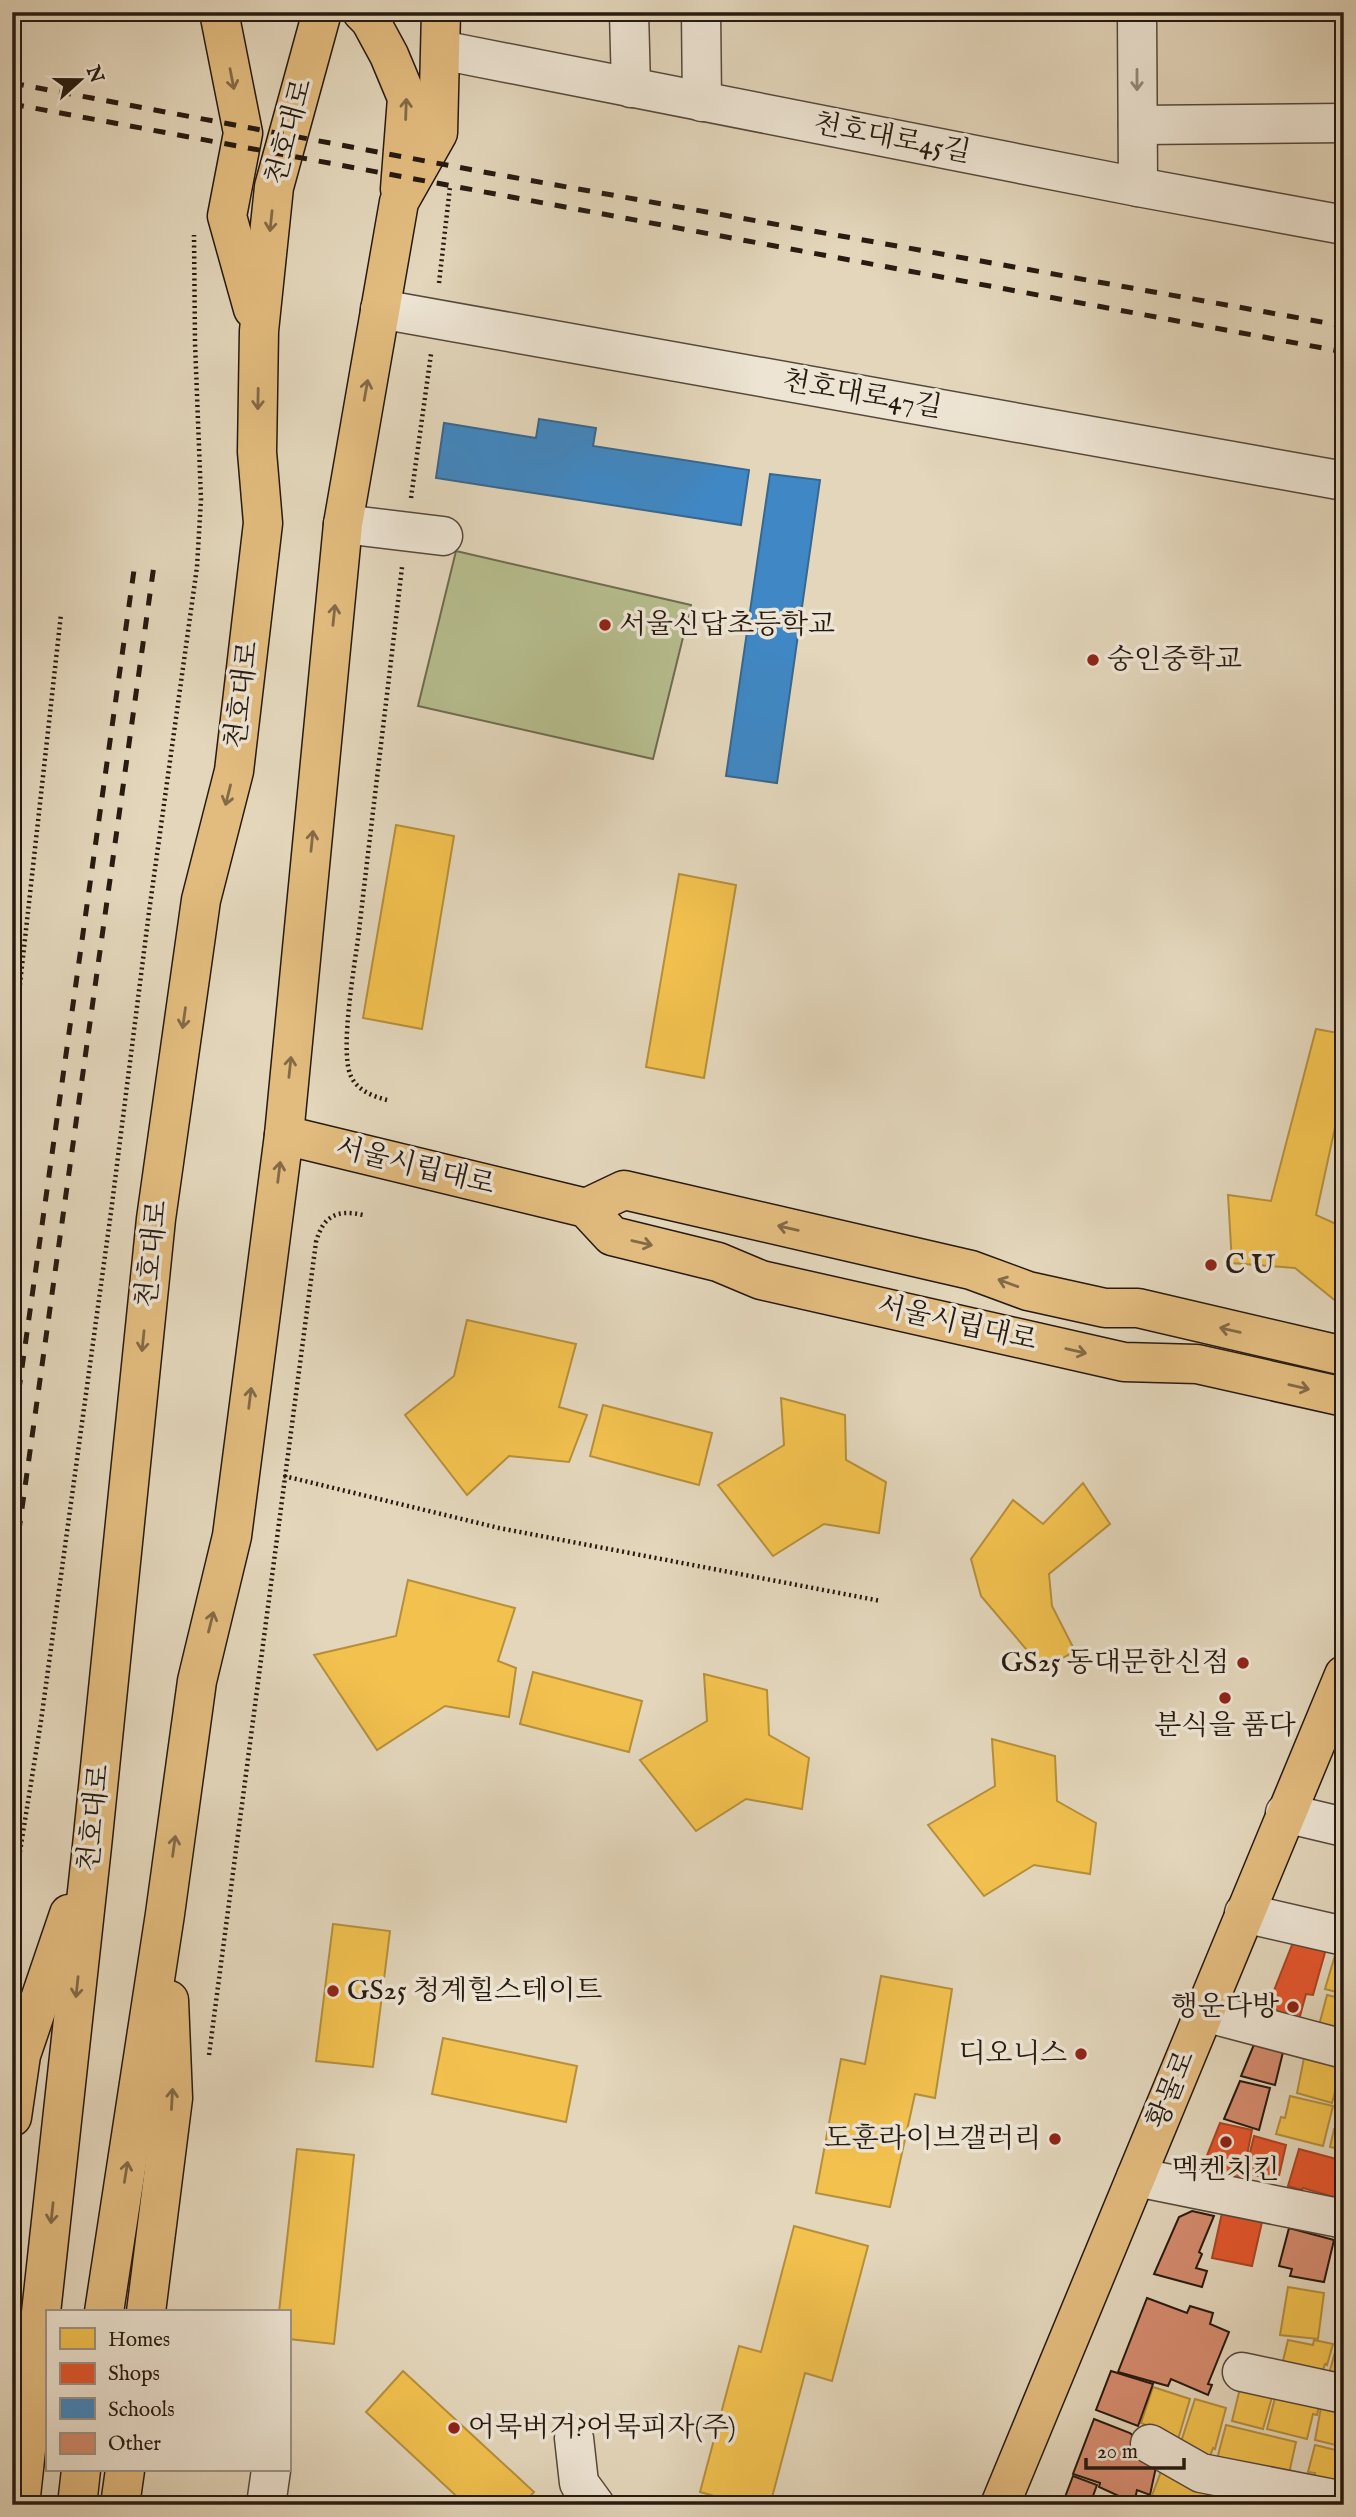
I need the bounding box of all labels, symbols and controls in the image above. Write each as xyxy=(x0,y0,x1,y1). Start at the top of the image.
north arrow xyxy=(46,46,116,116)
text: N xyxy=(79,62,108,87)
one-way arrow xyxy=(226,67,240,90)
one-way arrow xyxy=(1130,69,1144,92)
street label: 천호대로 xyxy=(259,75,321,189)
one-way arrow xyxy=(400,98,413,121)
street label: 천호대로45길 xyxy=(811,107,973,171)
one-way arrow xyxy=(264,209,277,232)
street label: 천호대로47길 xyxy=(780,364,944,426)
one-way arrow xyxy=(360,379,373,401)
one-way arrow xyxy=(251,388,265,411)
one-way arrow xyxy=(328,604,341,626)
place label: 서울신답초등학교 xyxy=(619,608,835,643)
marker: 서울신답초등학교 xyxy=(597,617,613,633)
street label: 천호대로 xyxy=(219,639,267,751)
place label: 숭인중학교 xyxy=(1107,643,1242,678)
marker: 숭인중학교 xyxy=(1085,652,1101,668)
one-way arrow xyxy=(221,784,234,806)
one-way arrow xyxy=(306,830,319,853)
one-way arrow xyxy=(177,1006,190,1029)
one-way arrow xyxy=(284,1057,297,1079)
street label: 서울시립대로 xyxy=(332,1130,498,1204)
one-way arrow xyxy=(273,1162,286,1184)
street label: 천호대로 xyxy=(130,1198,176,1310)
one-way arrow xyxy=(777,1220,800,1234)
one-way arrow xyxy=(630,1237,652,1250)
place label: C U xyxy=(1225,1248,1275,1283)
marker: C U xyxy=(1203,1257,1219,1273)
one-way arrow xyxy=(997,1276,1019,1288)
street label: 서울시립대로 xyxy=(874,1289,1040,1359)
one-way arrow xyxy=(1219,1322,1242,1336)
one-way arrow xyxy=(136,1329,149,1352)
one-way arrow xyxy=(1064,1345,1087,1359)
one-way arrow xyxy=(1287,1381,1310,1395)
one-way arrow xyxy=(243,1387,256,1410)
one-way arrow xyxy=(205,1611,218,1634)
place label: GS25 동대문한신점 xyxy=(1001,1646,1229,1681)
marker: GS25 동대문한신점 xyxy=(1235,1655,1251,1671)
marker: 분식을 품다 xyxy=(1217,1690,1233,1706)
place label: 분식을 품다 xyxy=(1154,1709,1297,1744)
street label: 천호대로 xyxy=(72,1762,118,1874)
one-way arrow xyxy=(168,1835,181,1858)
place label: GS25 청계힐스테이트 xyxy=(347,1974,602,2009)
one-way arrow xyxy=(70,1975,83,1998)
marker: GS25 청계힐스테이트 xyxy=(325,1983,341,1999)
place label: 행운다방 xyxy=(1171,1990,1279,2025)
marker: 행운다방 xyxy=(1285,1999,1301,2015)
place label: 디오니스 xyxy=(959,2037,1067,2072)
marker: 디오니스 xyxy=(1073,2046,1089,2062)
street label: 황물로 xyxy=(1141,2046,1203,2134)
one-way arrow xyxy=(166,2088,179,2111)
place label: 도훈라이브갤러리 xyxy=(825,2122,1041,2157)
marker: 도훈라이브갤러리 xyxy=(1047,2131,1063,2147)
marker: 멕켄치킨 xyxy=(1218,2134,1234,2150)
place label: 멕켄치킨 xyxy=(1172,2153,1280,2188)
one-way arrow xyxy=(120,2161,133,2184)
one-way arrow xyxy=(45,2201,58,2224)
legend xyxy=(46,2310,290,2472)
text: Homes xyxy=(108,2327,170,2354)
text: Shops xyxy=(108,2361,160,2388)
text: Schools xyxy=(108,2397,175,2424)
place label: 어묵버거?어묵피자(주) xyxy=(468,2411,736,2446)
marker: 어묵버거?어묵피자(주) xyxy=(446,2420,462,2436)
scale bar xyxy=(1086,2426,1184,2470)
text: Other xyxy=(108,2431,161,2458)
text: 20 m xyxy=(1097,2439,1138,2466)

